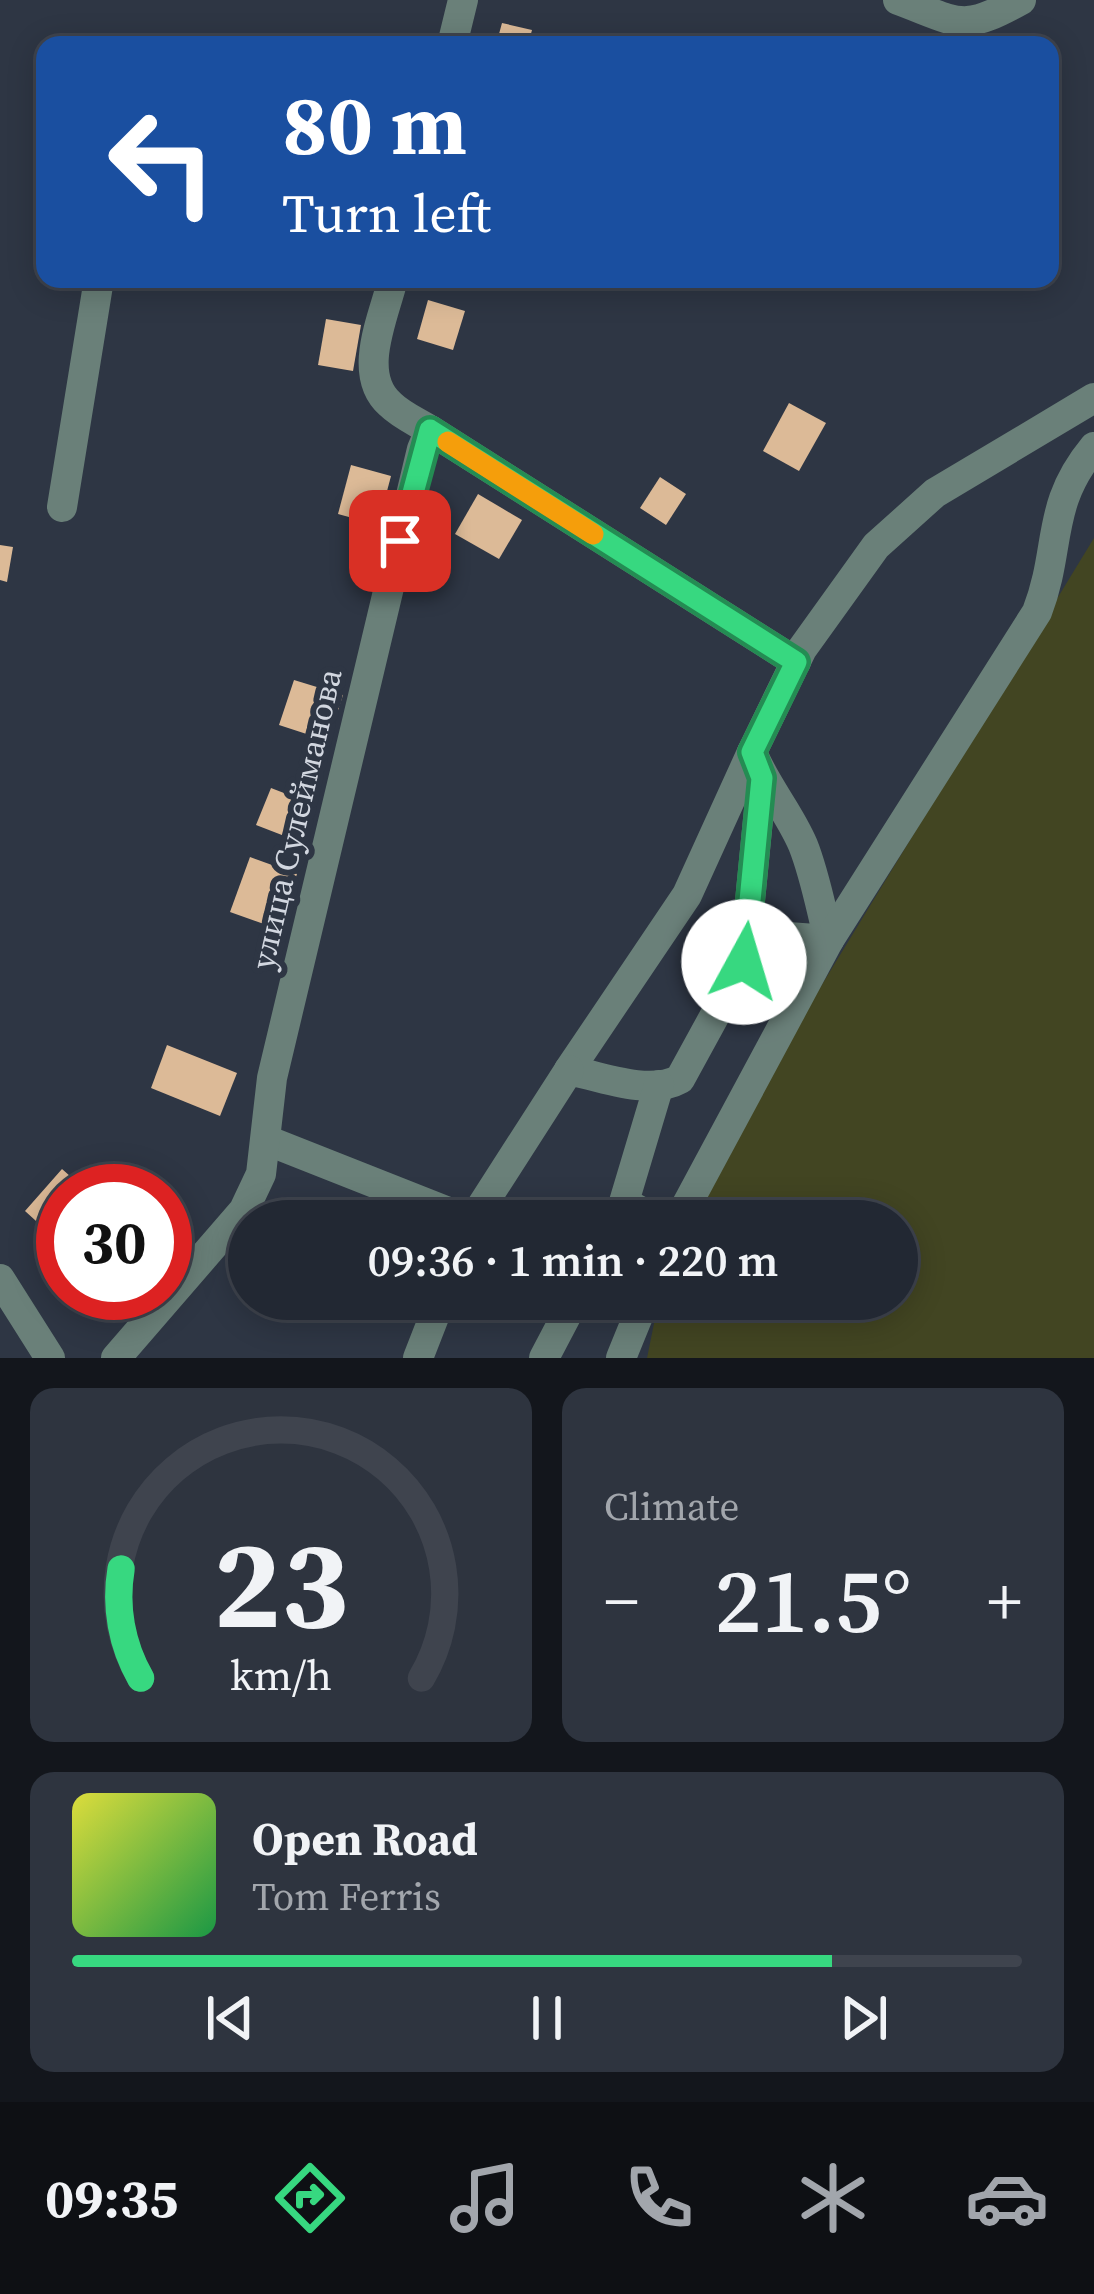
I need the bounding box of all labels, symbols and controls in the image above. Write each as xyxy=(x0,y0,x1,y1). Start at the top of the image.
text: 80 m xyxy=(282,67,467,182)
icon: left xyxy=(84,84,240,240)
text: Turn left xyxy=(282,176,491,250)
pin xyxy=(349,490,451,592)
icon: arrive xyxy=(367,508,433,574)
street label: улица Сулейманова xyxy=(240,664,353,974)
position arrow xyxy=(681,899,807,1025)
speed limit sign: 30 xyxy=(36,1164,192,1320)
text: 09:36 · 1 min · 220 m xyxy=(368,1229,778,1291)
text: Climate xyxy=(604,1480,739,1533)
text: 23 xyxy=(213,1498,349,1669)
text: 21.5° xyxy=(715,1539,911,1662)
text: − xyxy=(604,1556,639,1646)
text: + xyxy=(987,1556,1022,1646)
text: km/h xyxy=(230,1646,332,1704)
text: Open Road xyxy=(252,1808,478,1870)
text: Tom Ferris xyxy=(252,1870,441,1923)
icon: previous xyxy=(197,1985,263,2051)
icon: pause xyxy=(514,1985,580,2051)
icon: next xyxy=(831,1985,897,2051)
icon: directions xyxy=(268,2156,352,2240)
icon: music xyxy=(443,2156,527,2240)
icon: phone xyxy=(617,2156,701,2240)
icon: climate xyxy=(791,2156,875,2240)
icon: car xyxy=(965,2156,1049,2240)
text: 09:35 xyxy=(45,2161,178,2235)

